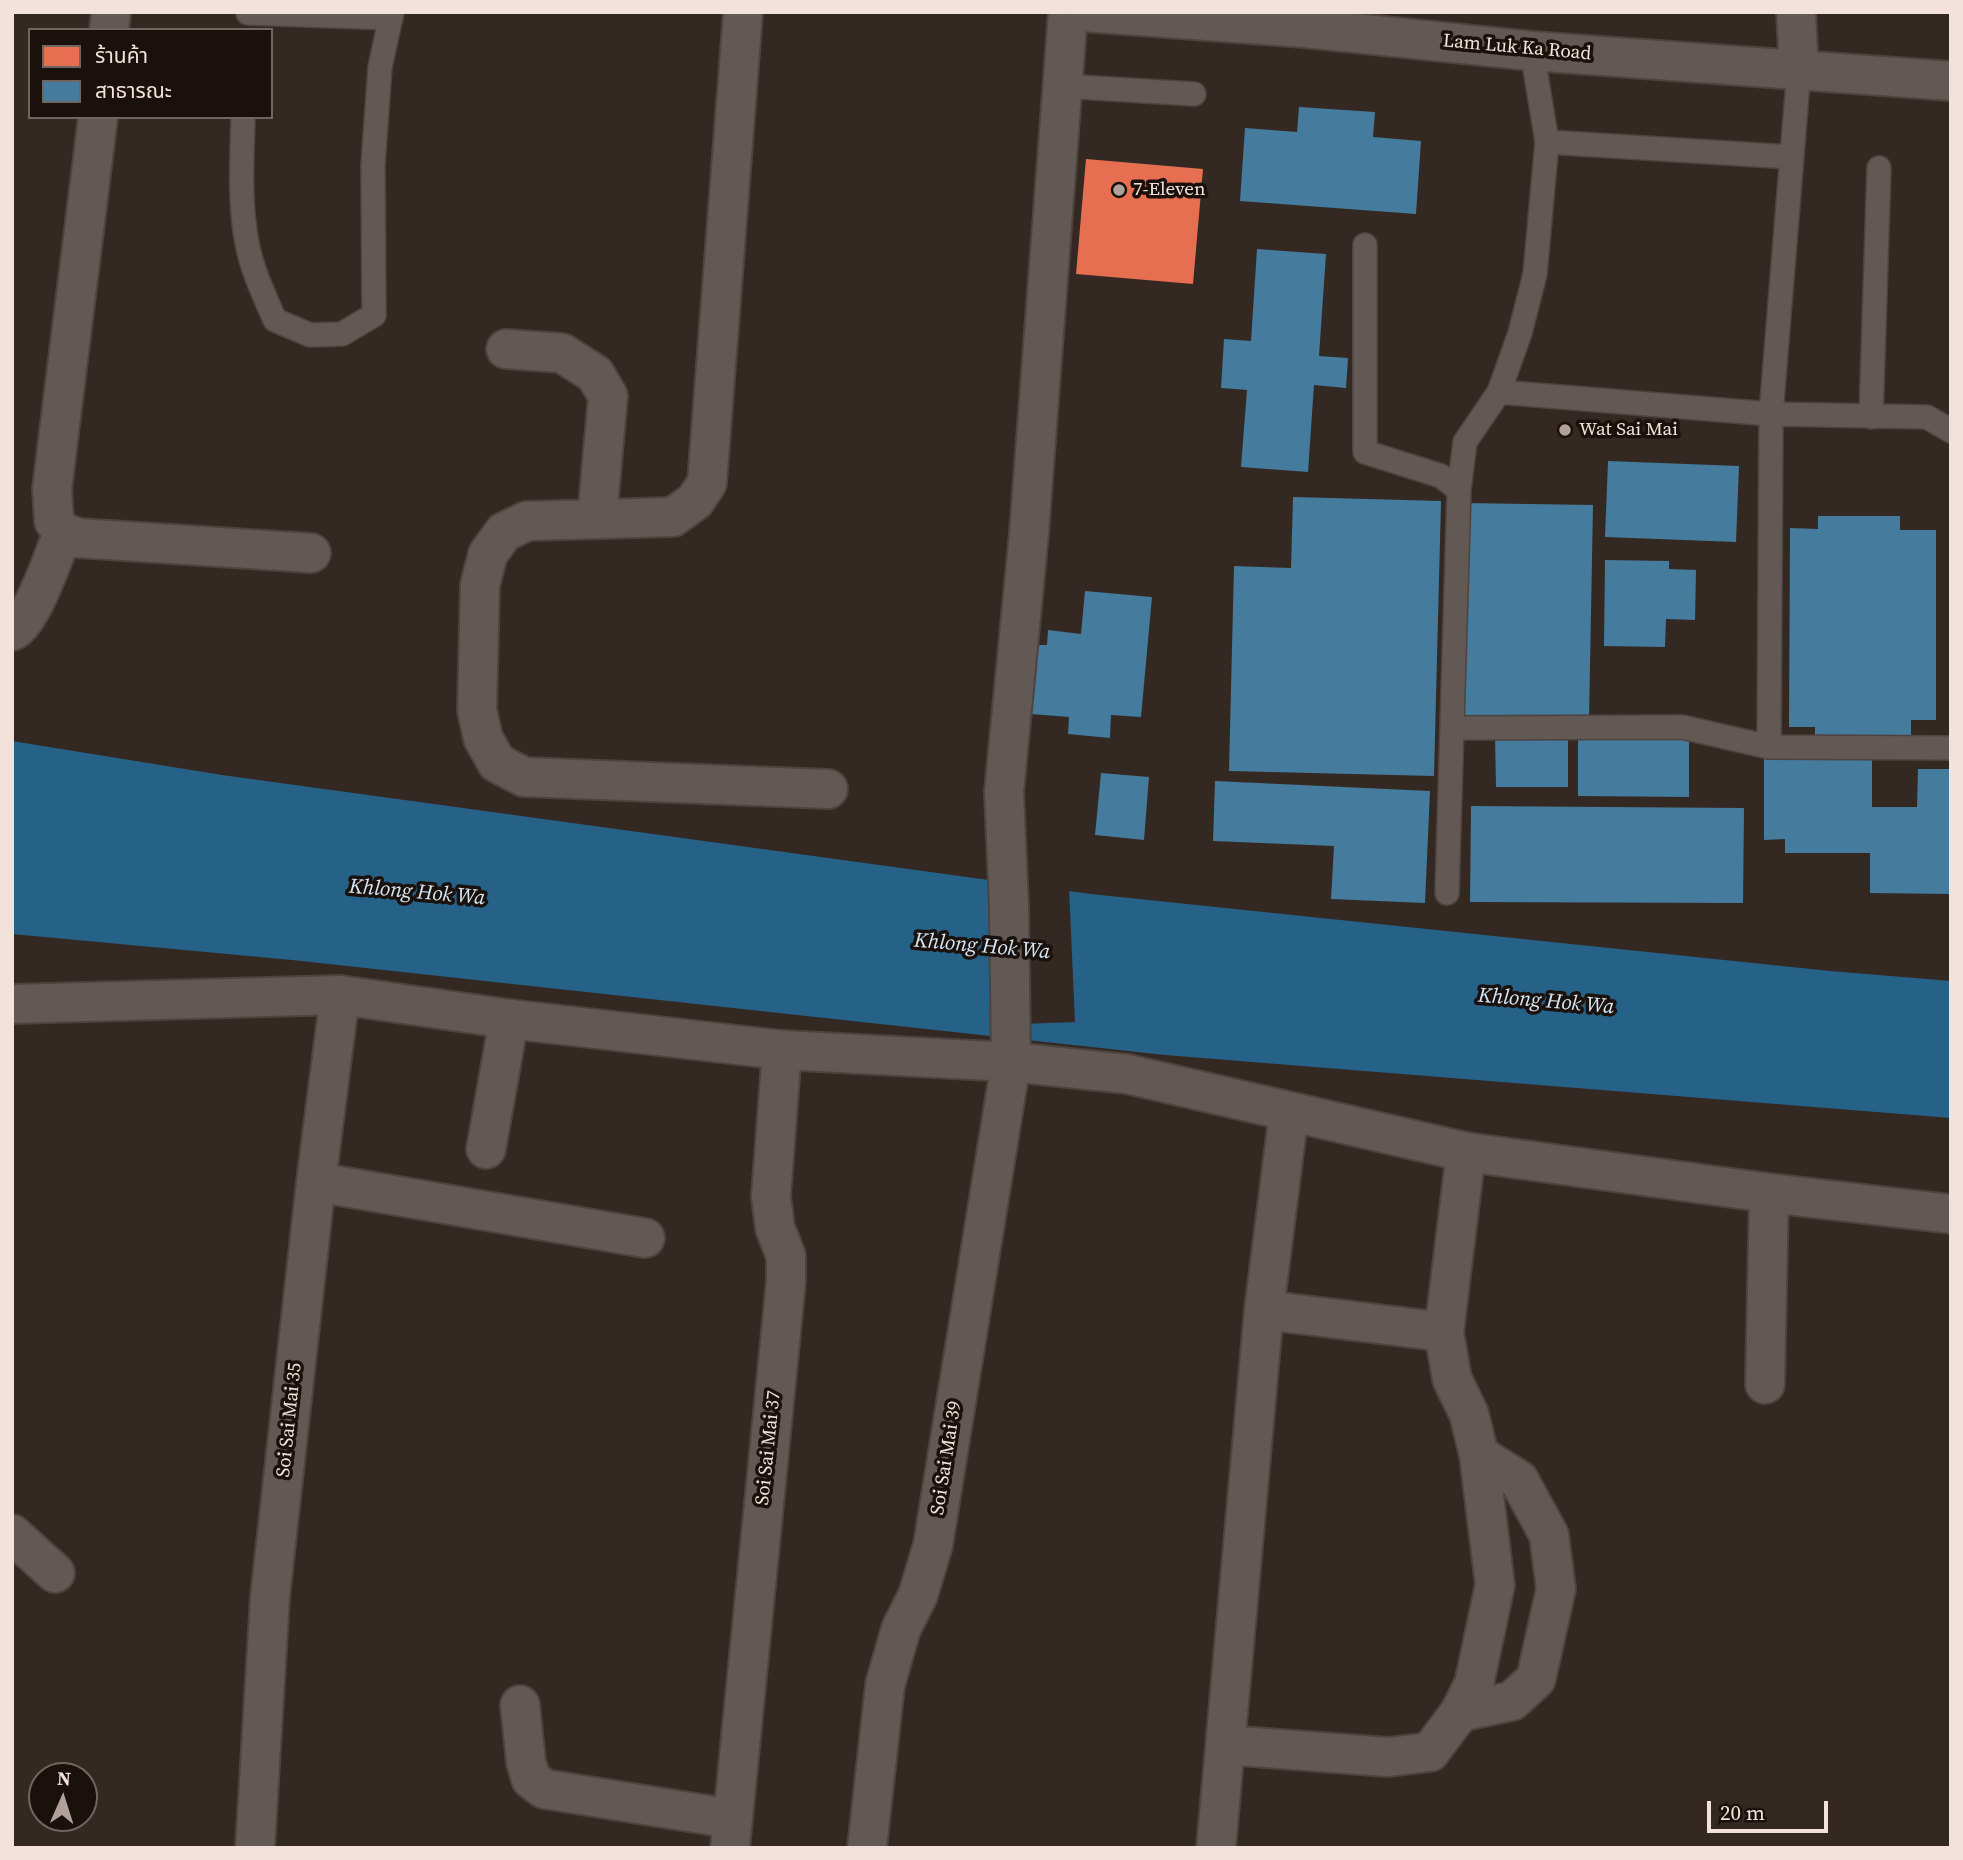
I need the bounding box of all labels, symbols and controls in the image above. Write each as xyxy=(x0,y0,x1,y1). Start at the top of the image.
legend xyxy=(28,28,273,119)
street label: Lam Luk Ka Road xyxy=(1442,30,1592,66)
text: ร้านค้า xyxy=(95,41,148,70)
text: สาธารณะ xyxy=(95,76,172,105)
place label: 7-Eleven xyxy=(1133,179,1205,201)
marker: 7-Eleven xyxy=(1111,182,1127,198)
place label: Wat Sai Mai xyxy=(1579,419,1678,441)
marker: Wat Sai Mai xyxy=(1557,422,1573,438)
water label: Khlong Hok Wa xyxy=(348,874,486,912)
water label: Khlong Hok Wa xyxy=(913,928,1051,966)
water label: Khlong Hok Wa xyxy=(1477,983,1615,1021)
street label: Soi Sai Mai 35 xyxy=(273,1361,307,1479)
street label: Soi Sai Mai 37 xyxy=(752,1389,786,1507)
street label: Soi Sai Mai 39 xyxy=(927,1399,967,1517)
north arrow xyxy=(28,1762,98,1832)
text: N xyxy=(56,1765,72,1791)
scale bar xyxy=(1711,1786,1832,1830)
text: 20 m xyxy=(1720,1798,1765,1827)

